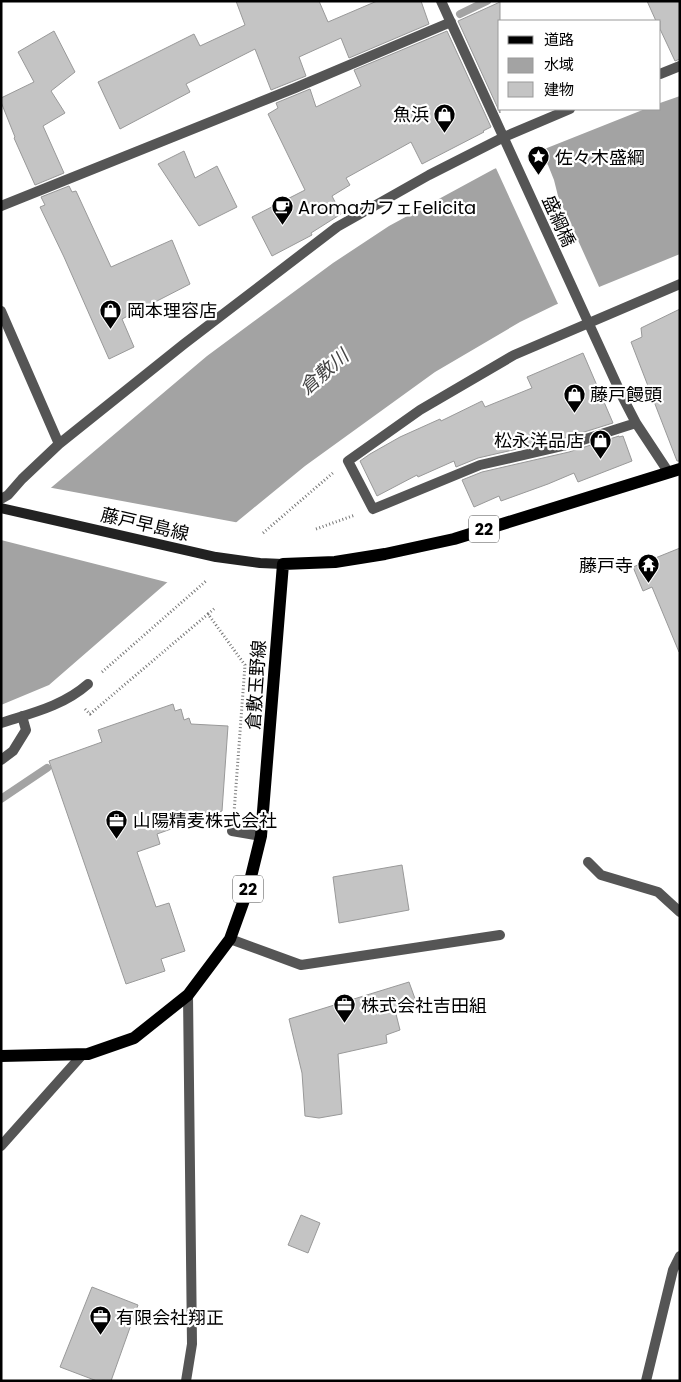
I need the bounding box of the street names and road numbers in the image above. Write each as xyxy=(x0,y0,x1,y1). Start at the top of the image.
street label: 盛綱橋 xyxy=(537,191,581,251)
street label: 藤戸早島線 xyxy=(98,502,192,546)
road number: 22 xyxy=(469,516,499,542)
street label: 倉敷玉野線 xyxy=(240,639,272,731)
road number: 22 xyxy=(233,876,263,902)

